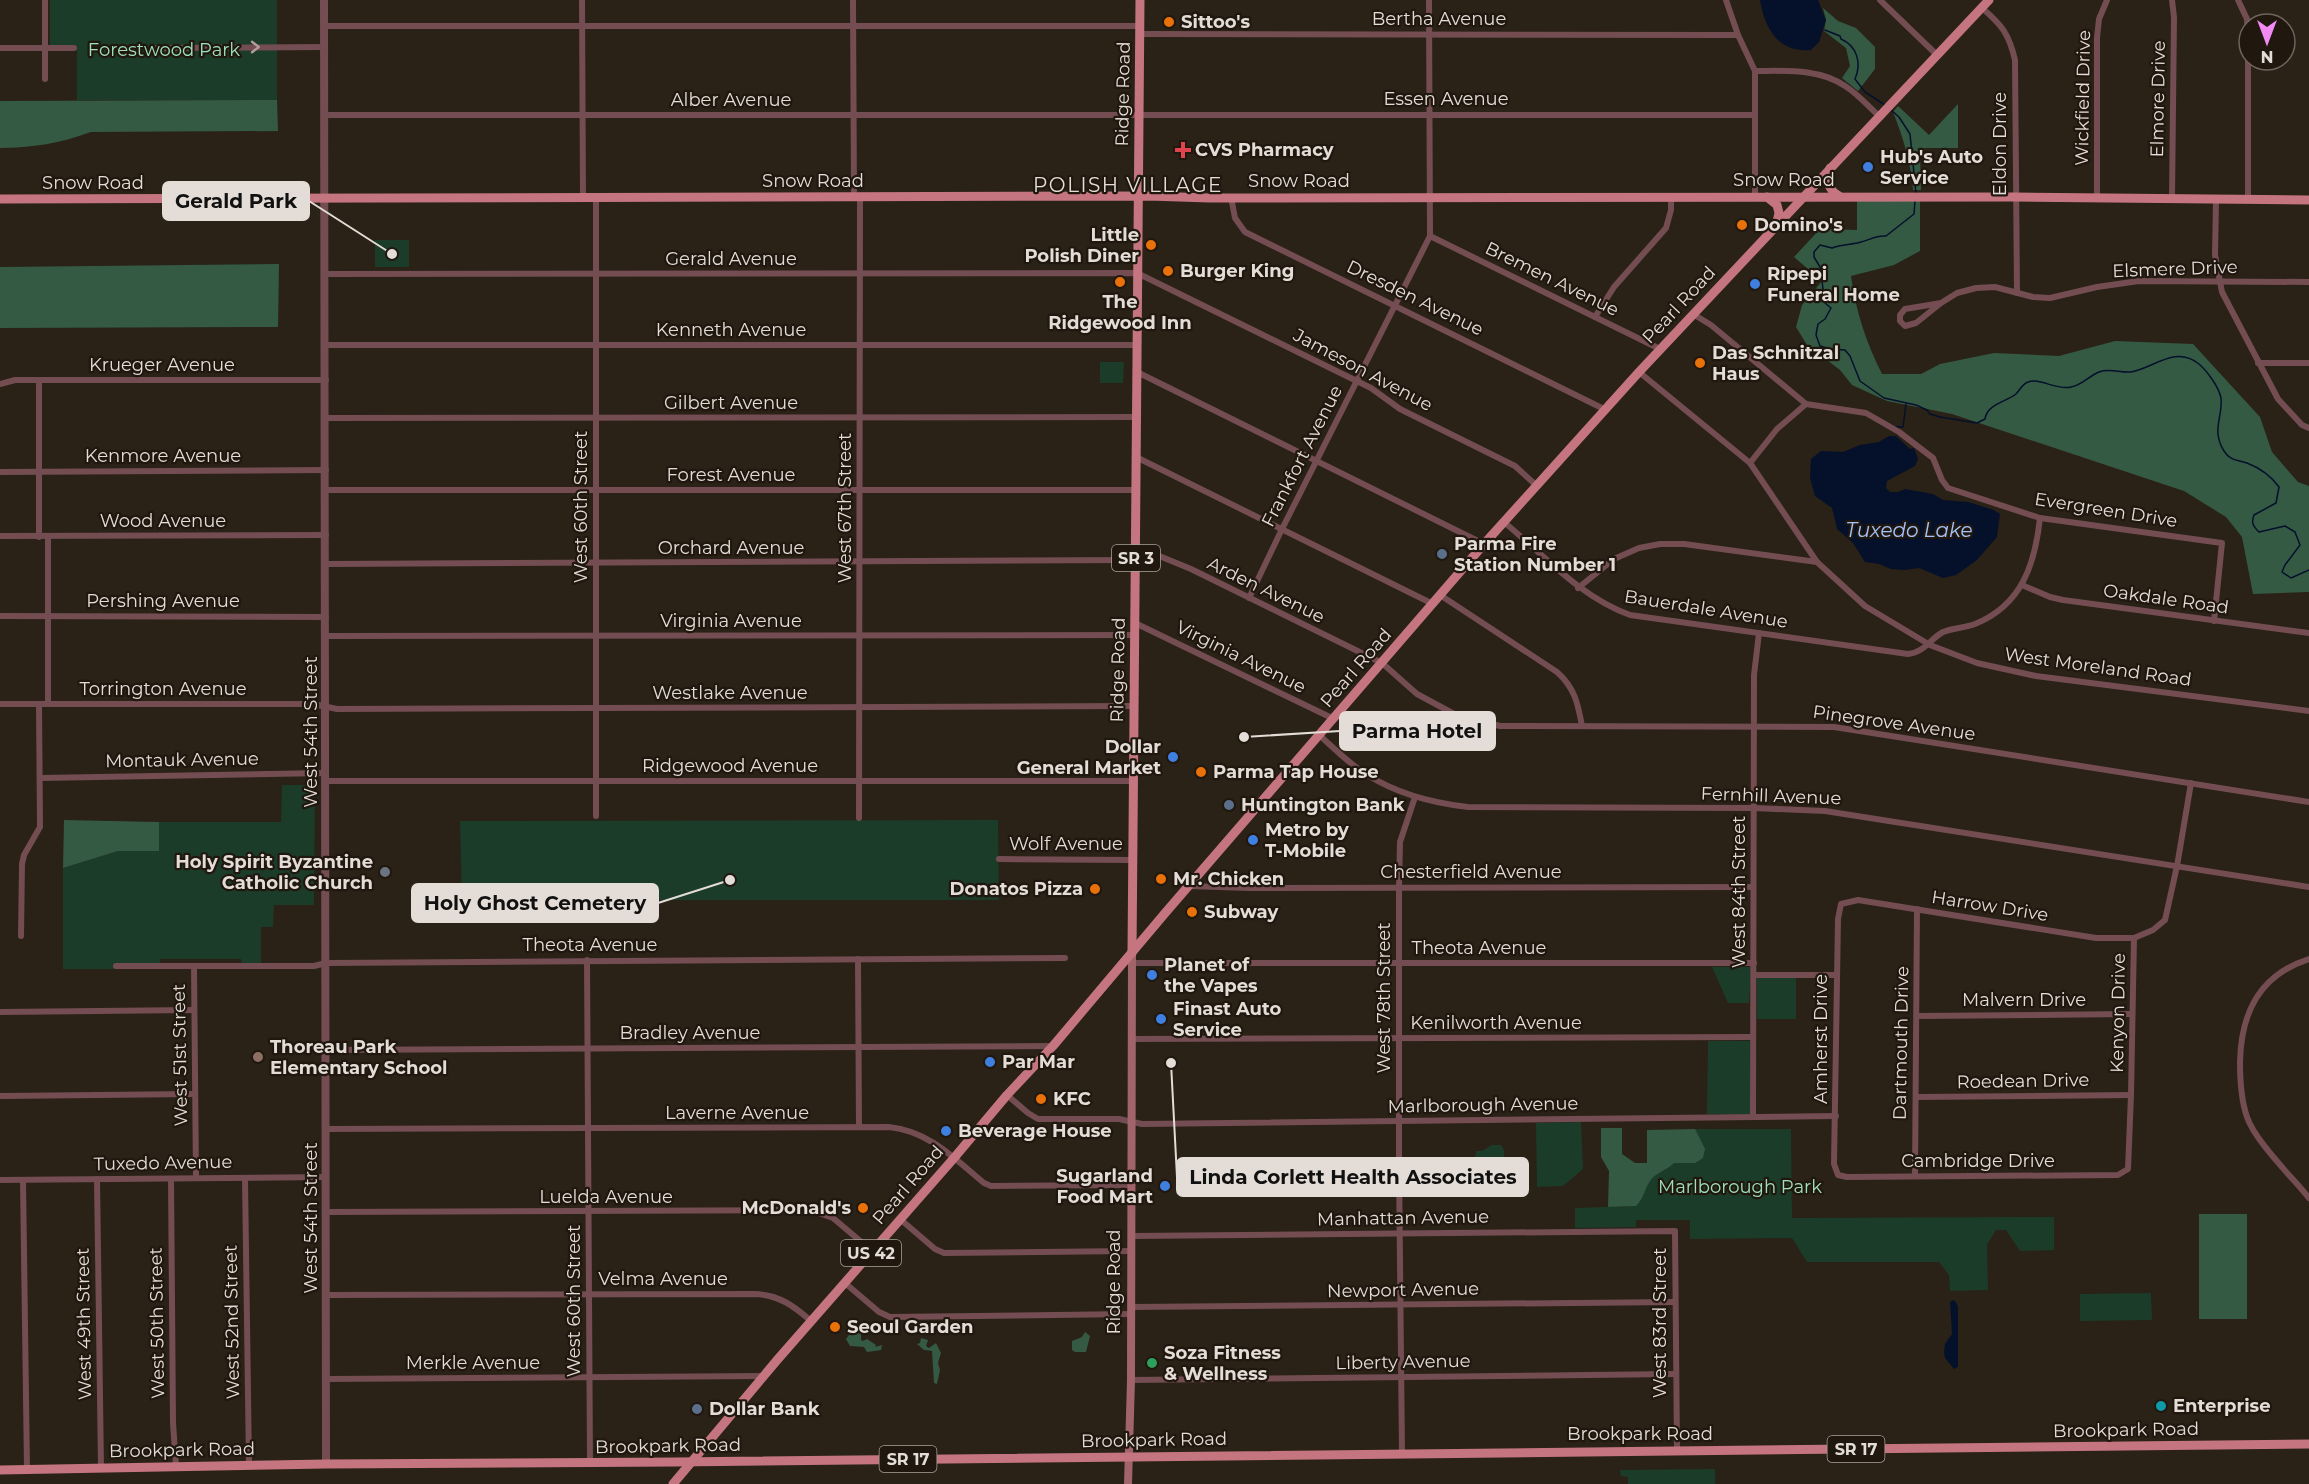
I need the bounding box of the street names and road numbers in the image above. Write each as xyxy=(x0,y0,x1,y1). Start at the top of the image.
street label: Bertha Avenue xyxy=(1372,8,1506,30)
street label: Wickfield Drive xyxy=(2071,30,2095,166)
street label: Elmore Drive xyxy=(2146,40,2170,158)
street label: Ridge Road xyxy=(1111,41,1135,147)
street label: Essen Avenue xyxy=(1383,88,1509,110)
street label: Alber Avenue xyxy=(671,89,791,111)
street label: Eldon Drive xyxy=(1989,92,2011,196)
street label: Snow Road xyxy=(1733,169,1835,191)
street label: Snow Road xyxy=(762,170,864,192)
street label: Snow Road xyxy=(1248,170,1350,192)
street label: Snow Road xyxy=(42,172,144,194)
street label: Bremen Avenue xyxy=(1481,237,1623,321)
street label: Gerald Avenue xyxy=(665,248,797,270)
street label: Dresden Avenue xyxy=(1343,255,1487,341)
street label: Elsmere Drive xyxy=(2112,256,2238,282)
street label: Pearl Road xyxy=(1638,262,1720,348)
street label: Kenneth Avenue xyxy=(656,319,806,341)
street label: Jameson Avenue xyxy=(1289,324,1436,416)
street label: Krueger Avenue xyxy=(89,354,235,376)
street label: Frankfort Avenue xyxy=(1257,381,1347,530)
street label: Gilbert Avenue xyxy=(664,392,798,414)
street label: West 60th Street xyxy=(570,431,592,583)
street label: West 67th Street xyxy=(834,433,856,583)
street label: Kenmore Avenue xyxy=(85,445,241,467)
street label: Forest Avenue xyxy=(667,464,796,486)
street label: Evergreen Drive xyxy=(2033,488,2179,532)
street label: Wood Avenue xyxy=(100,510,226,532)
street label: Orchard Avenue xyxy=(658,537,804,559)
road number: SR 3 xyxy=(1112,545,1160,571)
street label: Arden Avenue xyxy=(1204,552,1328,628)
street label: Oakdale Road xyxy=(2102,579,2230,619)
street label: Bauerdale Avenue xyxy=(1623,585,1789,633)
street label: Pershing Avenue xyxy=(86,590,240,612)
street label: Virginia Avenue xyxy=(660,610,802,632)
street label: Virginia Avenue xyxy=(1173,616,1310,698)
street label: Ridge Road xyxy=(1106,617,1130,723)
street label: Pearl Road xyxy=(1316,624,1396,712)
street label: West Moreland Road xyxy=(2003,643,2193,691)
street label: West 54th Street xyxy=(300,656,322,808)
street label: Torrington Avenue xyxy=(79,678,247,700)
street label: Westlake Avenue xyxy=(652,682,808,704)
street label: Pinegrove Avenue xyxy=(1811,701,1977,745)
street label: Montauk Avenue xyxy=(105,748,259,772)
street label: Ridgewood Avenue xyxy=(642,755,818,777)
street label: Fernhill Avenue xyxy=(1700,783,1842,809)
street label: West 84th Street xyxy=(1728,816,1750,968)
street label: Wolf Avenue xyxy=(1009,833,1123,855)
street label: Chesterfield Avenue xyxy=(1380,861,1562,883)
street label: Harrow Drive xyxy=(1930,886,2050,926)
street label: West 78th Street xyxy=(1373,922,1395,1074)
street label: Theota Avenue xyxy=(523,934,658,956)
street label: Theota Avenue xyxy=(1412,937,1547,959)
street label: Kenyon Drive xyxy=(2106,953,2130,1073)
street label: Dartmouth Drive xyxy=(1889,966,1913,1120)
street label: Amherst Drive xyxy=(1810,974,1832,1104)
street label: West 51st Street xyxy=(168,984,192,1126)
street label: Malvern Drive xyxy=(1962,989,2086,1011)
street label: Kenilworth Avenue xyxy=(1410,1012,1582,1034)
street label: Bradley Avenue xyxy=(620,1022,761,1044)
street label: Roedean Drive xyxy=(1956,1069,2090,1093)
street label: Marlborough Avenue xyxy=(1387,1092,1579,1118)
street label: Laverne Avenue xyxy=(665,1102,809,1124)
street label: Pearl Road xyxy=(868,1141,948,1229)
street label: West 54th Street xyxy=(300,1142,322,1294)
street label: Cambridge Drive xyxy=(1901,1150,2055,1172)
street label: Tuxedo Avenue xyxy=(94,1151,233,1175)
street label: Luelda Avenue xyxy=(539,1186,673,1208)
street label: Manhattan Avenue xyxy=(1317,1205,1489,1231)
street label: West 60th Street xyxy=(563,1225,585,1377)
street label: Ridge Road xyxy=(1103,1229,1125,1335)
road number: US 42 xyxy=(841,1240,901,1266)
street label: West 52nd Street xyxy=(220,1245,244,1399)
street label: West 50th Street xyxy=(145,1247,169,1399)
street label: West 49th Street xyxy=(72,1248,96,1400)
street label: West 83rd Street xyxy=(1649,1248,1671,1398)
street label: Velma Avenue xyxy=(598,1268,728,1290)
street label: Newport Avenue xyxy=(1327,1278,1479,1302)
street label: Liberty Avenue xyxy=(1335,1350,1471,1374)
street label: Merkle Avenue xyxy=(406,1352,540,1374)
street label: Brookpark Road xyxy=(2053,1418,2199,1442)
street label: Brookpark Road xyxy=(1567,1423,1713,1445)
street label: Brookpark Road xyxy=(1081,1428,1227,1452)
street label: Brookpark Road xyxy=(595,1434,741,1458)
road number: SR 17 xyxy=(1828,1436,1884,1462)
street label: Brookpark Road xyxy=(109,1438,255,1462)
road number: SR 17 xyxy=(880,1446,936,1472)

